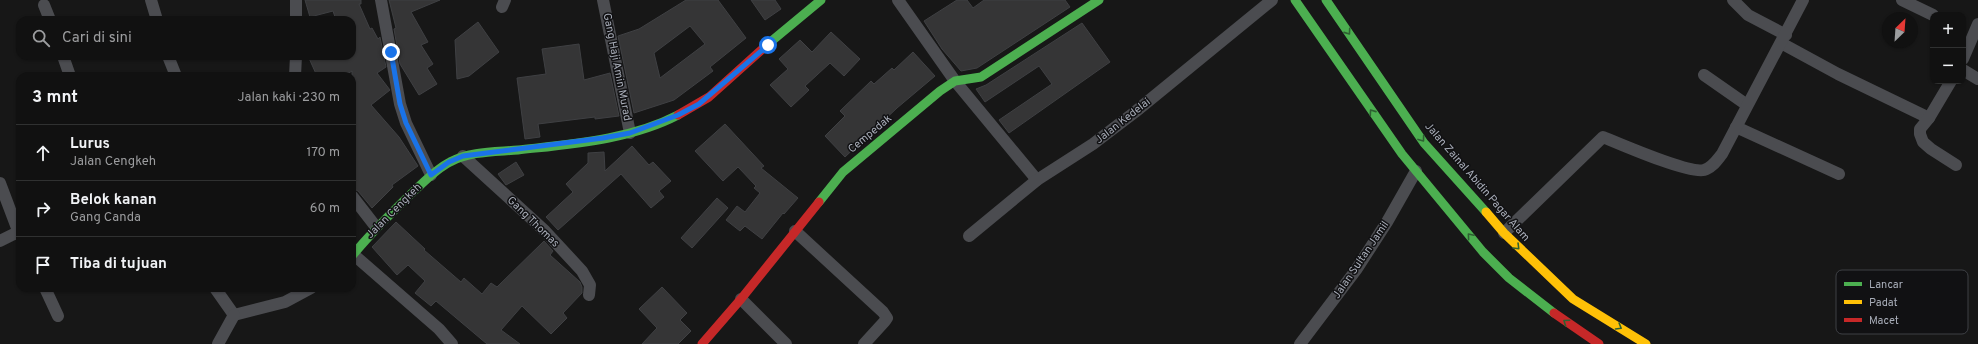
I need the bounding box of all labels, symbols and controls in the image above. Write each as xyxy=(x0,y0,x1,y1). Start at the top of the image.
street label: Gang Haji Amin Murad xyxy=(600,12,634,122)
north arrow xyxy=(1882,12,1918,48)
map controls xyxy=(1930,12,1966,84)
button: + xyxy=(1930,12,1966,48)
search box xyxy=(16,16,356,60)
icon: search xyxy=(30,27,52,49)
one-way arrow xyxy=(1343,28,1351,35)
text: Cari di sini xyxy=(62,29,132,48)
route start xyxy=(759,36,777,54)
route end xyxy=(382,43,400,61)
button: − xyxy=(1930,48,1966,84)
text: 3 mnt xyxy=(32,87,78,109)
text: Jalan kaki · 230 m xyxy=(237,90,340,106)
street label: Jalan Kedelai xyxy=(1093,95,1153,147)
one-way arrow xyxy=(1370,109,1377,116)
street label: Cempedak xyxy=(845,112,895,156)
street label: Jalan Zainal Abidin Pagar Alam xyxy=(1421,120,1533,244)
text: Lurus xyxy=(70,135,110,154)
one-way arrow xyxy=(1417,135,1425,142)
icon: ahead xyxy=(32,142,54,164)
text: 170 m xyxy=(306,145,340,161)
text: Jalan Cengkeh xyxy=(70,154,156,170)
street label: Jalan Cengkeh xyxy=(363,180,425,242)
text: Belok kanan xyxy=(70,191,157,210)
street label: Gang Thomas xyxy=(504,194,562,250)
icon: right xyxy=(32,198,54,220)
text: 60 m xyxy=(310,201,340,217)
text: Gang Canda xyxy=(70,210,141,226)
street label: Jalan Sultan Jamil xyxy=(1330,218,1392,302)
one-way arrow xyxy=(1467,233,1474,240)
one-way arrow xyxy=(1512,242,1520,250)
icon: arrive xyxy=(32,254,54,276)
text: Tiba di tujuan xyxy=(70,255,167,274)
legend xyxy=(1836,270,1968,334)
text: Lancar xyxy=(1869,278,1904,292)
text: Padat xyxy=(1869,296,1898,310)
text: Macet xyxy=(1869,314,1899,328)
one-way arrow xyxy=(1564,320,1571,327)
one-way arrow xyxy=(1615,323,1622,330)

